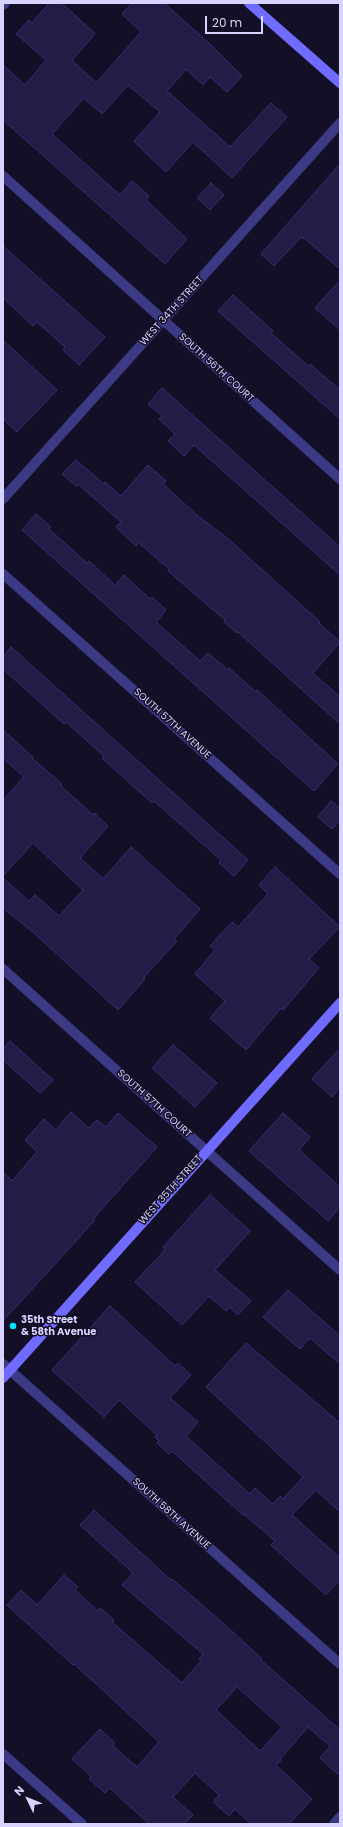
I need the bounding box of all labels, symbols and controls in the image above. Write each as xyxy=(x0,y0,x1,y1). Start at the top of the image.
scale bar xyxy=(207,8,265,34)
text: 20 m xyxy=(212,14,242,31)
street label: WEST 34TH STREET xyxy=(138,274,206,348)
street label: SOUTH 56TH COURT xyxy=(176,331,256,405)
street label: SOUTH 57TH AVENUE xyxy=(131,686,213,762)
street label: SOUTH 57TH COURT xyxy=(114,1067,194,1141)
street label: WEST 35TH STREET xyxy=(137,1153,205,1227)
place label: 35th Street & 58th Avenue xyxy=(21,1314,96,1338)
marker: 35th Street & 58th Avenue xyxy=(8,1321,18,1331)
street label: SOUTH 58TH AVENUE xyxy=(130,1476,212,1552)
north arrow xyxy=(8,1779,48,1819)
text: N xyxy=(11,1782,28,1799)

